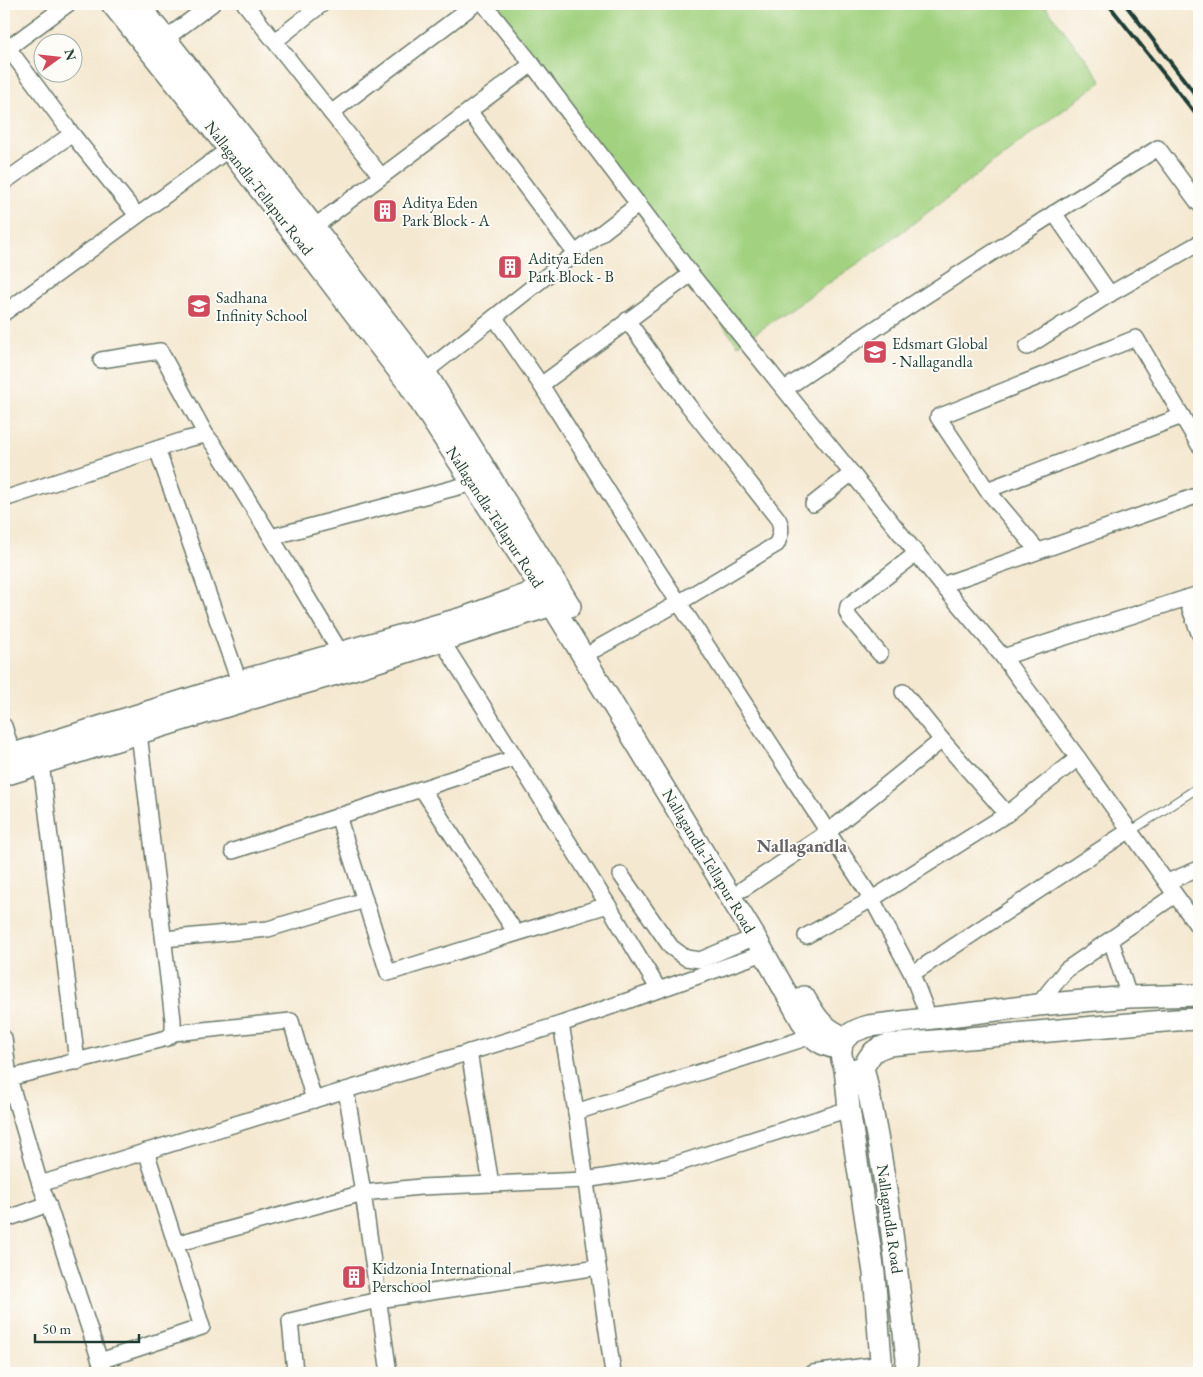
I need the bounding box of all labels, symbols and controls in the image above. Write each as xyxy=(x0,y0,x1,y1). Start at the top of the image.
north arrow xyxy=(32,32,82,82)
text: N xyxy=(60,47,81,63)
street label: Nallagandla-Tellapur Road xyxy=(200,117,319,260)
place label: Aditya Eden Park Block - A xyxy=(401,192,490,231)
building icon: Aditya Eden Park Block - A xyxy=(372,198,398,224)
place label: Aditya Eden Park Block - B xyxy=(527,248,614,287)
building icon: Aditya Eden Park Block - B xyxy=(497,254,523,280)
place label: Sadhana Infinity School xyxy=(216,287,308,326)
school or university icon: Sadhana Infinity School xyxy=(186,293,212,319)
place label: Edsmart Global - Nallagandla xyxy=(892,333,988,372)
school or university icon: Edsmart Global - Nallagandla xyxy=(862,339,888,365)
street label: Nallagandla-Tellapur Road xyxy=(441,442,549,593)
street label: Nallagandla-Tellapur Road xyxy=(658,785,761,938)
district label: Nallagandla xyxy=(757,834,847,857)
street label: Nallagandla Road xyxy=(872,1163,908,1276)
place label: Kidzonia International Perschool xyxy=(372,1258,512,1297)
building icon: Kidzonia International Perschool xyxy=(341,1264,367,1290)
scale bar xyxy=(35,1312,139,1344)
text: 50 m xyxy=(42,1319,71,1338)

